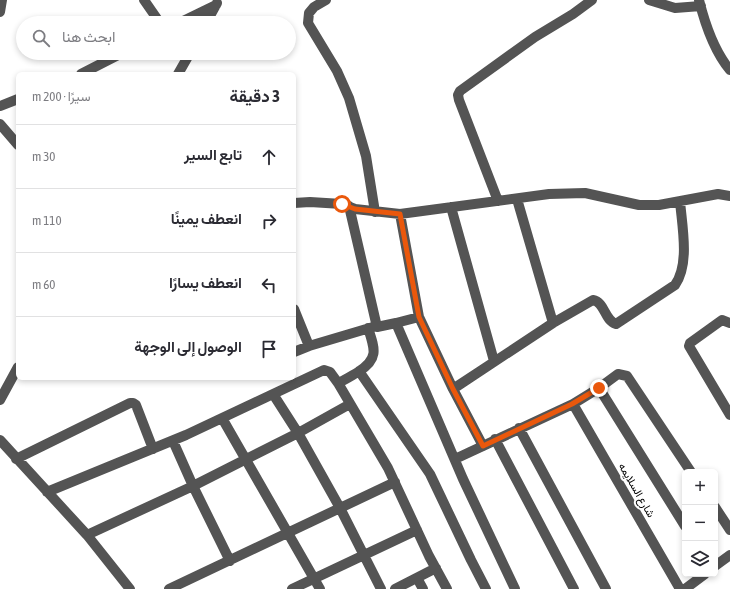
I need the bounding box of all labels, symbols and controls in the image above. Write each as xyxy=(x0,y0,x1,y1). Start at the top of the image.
search box xyxy=(16,16,296,60)
icon: search xyxy=(30,27,52,49)
text: ابحث هنا xyxy=(62,28,116,45)
text: 3 دقيقة xyxy=(230,86,280,106)
text: سيرًا · 200 m xyxy=(32,89,90,104)
text: تابع السير xyxy=(184,146,242,163)
icon: ahead xyxy=(258,146,280,168)
text: 30 m xyxy=(32,149,55,164)
route start xyxy=(333,195,351,213)
text: انعطف يمينًا xyxy=(171,210,242,227)
icon: right xyxy=(258,210,280,232)
text: 110 m xyxy=(32,213,62,228)
text: انعطف يسارًا xyxy=(169,274,242,291)
icon: left xyxy=(258,274,280,296)
text: 60 m xyxy=(32,277,55,292)
text: الوصول إلى الوجهة xyxy=(134,338,242,355)
icon: arrive xyxy=(258,338,280,360)
route end xyxy=(590,379,608,397)
street label: شارع السلايمه xyxy=(615,461,658,521)
map controls xyxy=(682,469,718,577)
button: + xyxy=(682,469,718,505)
button: − xyxy=(682,505,718,541)
button: layers xyxy=(682,541,718,577)

